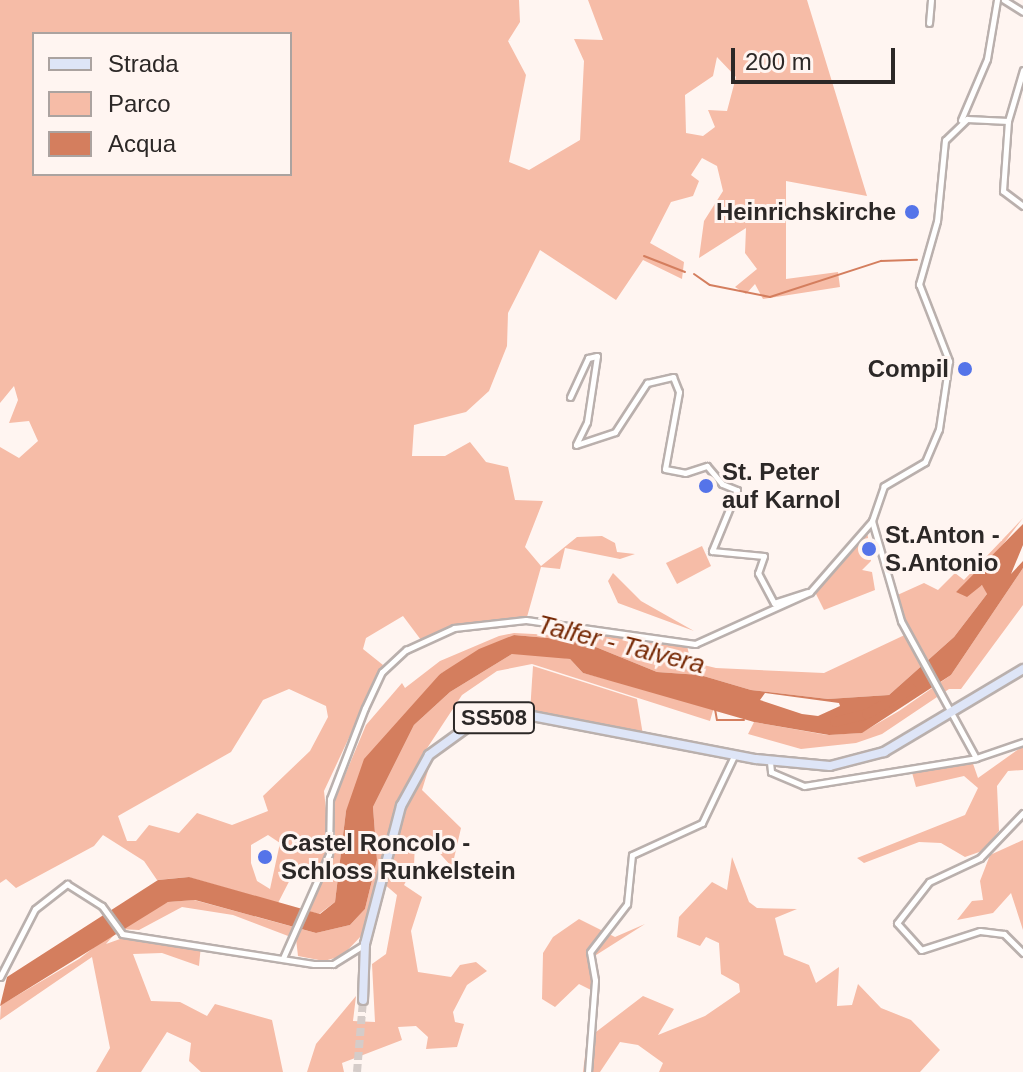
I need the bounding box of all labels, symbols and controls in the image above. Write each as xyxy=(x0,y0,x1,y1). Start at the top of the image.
legend xyxy=(32,32,292,176)
scale bar xyxy=(735,32,899,82)
text: 200 m xyxy=(745,48,812,75)
text: Strada xyxy=(108,50,179,77)
text: Parco xyxy=(108,90,171,117)
text: Acqua xyxy=(108,130,176,157)
place label: Heinrichskirche xyxy=(716,198,896,226)
marker: Heinrichskirche xyxy=(903,203,921,221)
place label: Compil xyxy=(868,355,949,383)
marker: Compil xyxy=(956,360,974,378)
place label: St. Peter auf Karnol xyxy=(722,458,841,514)
marker: St. Peter auf Karnol xyxy=(697,477,715,495)
place label: St.Anton - S.Antonio xyxy=(885,521,1000,577)
marker: St.Anton - S.Antonio xyxy=(860,540,878,558)
water label: Talfer - Talvera xyxy=(534,609,708,681)
road number: SS508 xyxy=(452,700,536,736)
place label: Castel Roncolo - Schloss Runkelstein xyxy=(281,829,516,885)
marker: Castel Roncolo - Schloss Runkelstein xyxy=(256,848,274,866)

